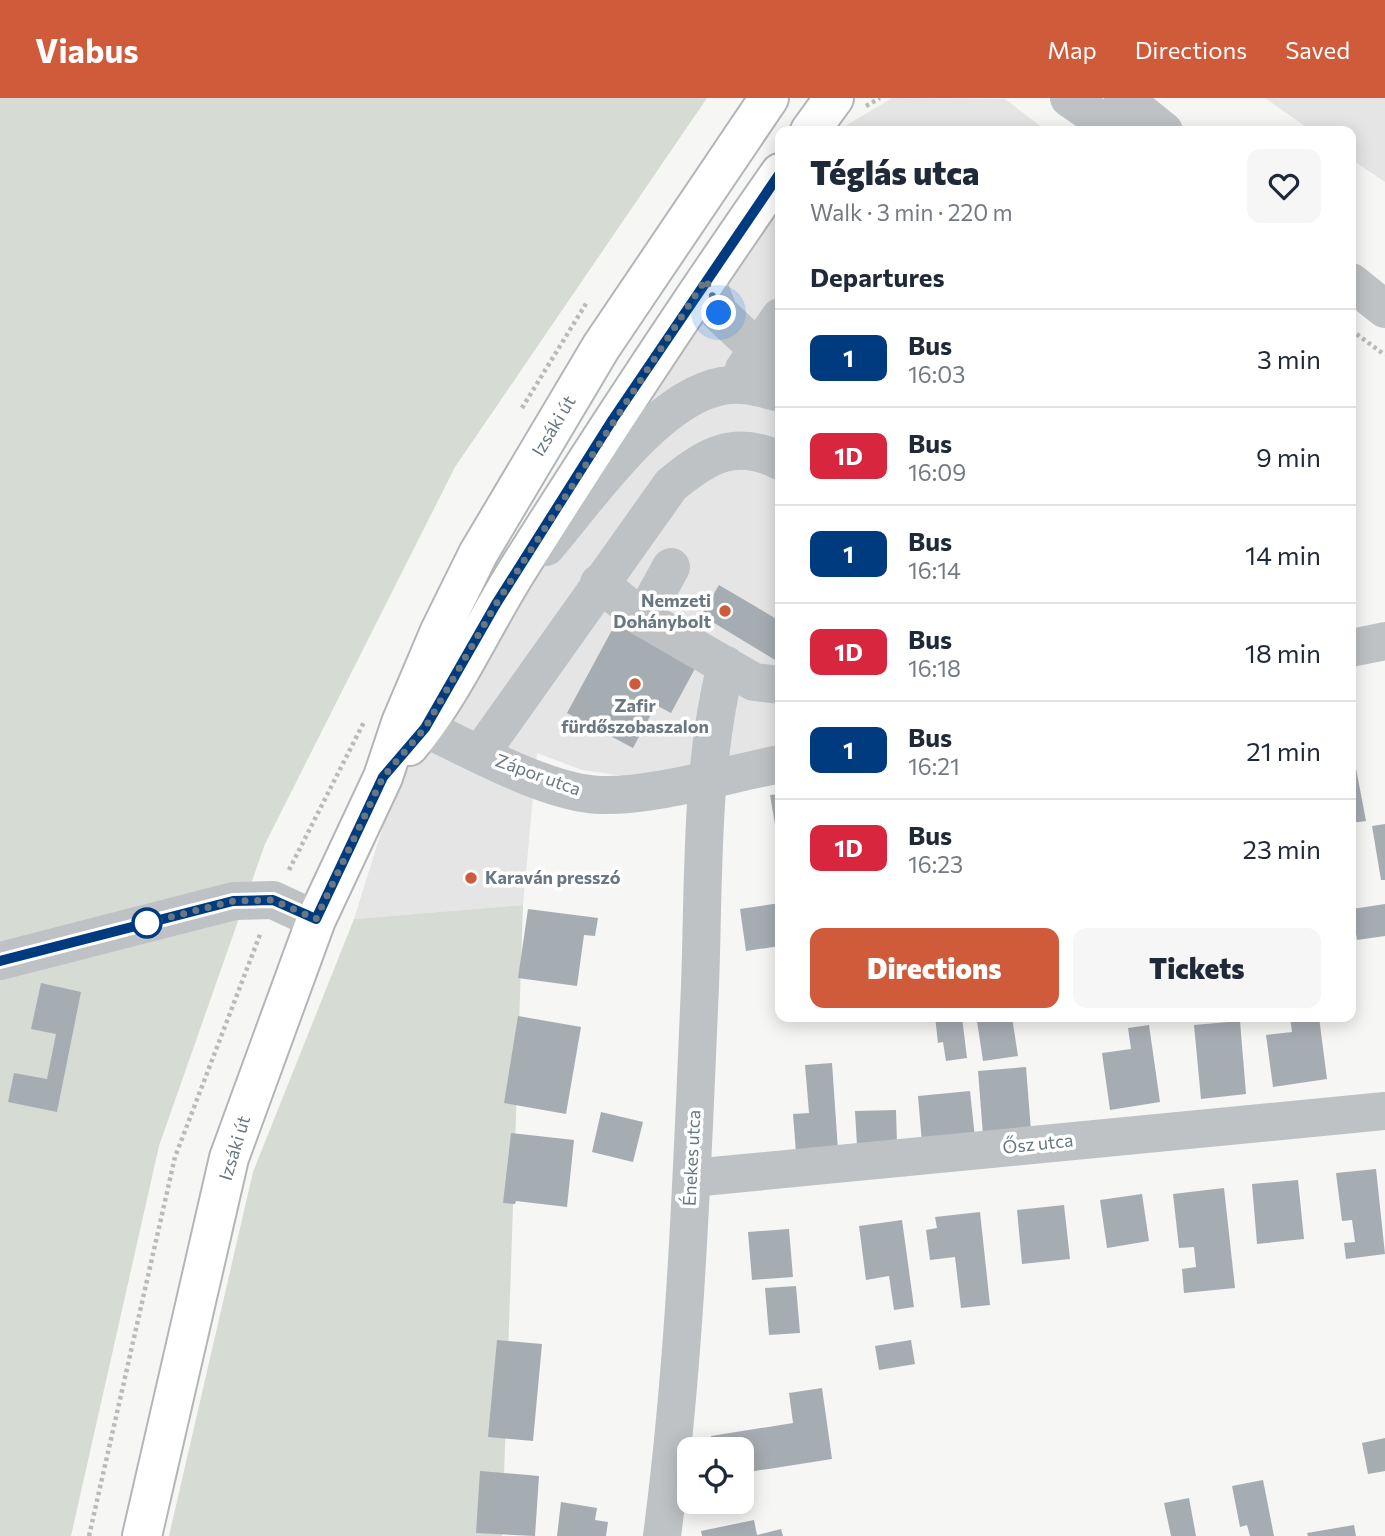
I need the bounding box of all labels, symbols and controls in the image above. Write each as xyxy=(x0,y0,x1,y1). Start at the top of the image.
text: Viabus xyxy=(35,29,139,70)
text: Map xyxy=(1047,35,1097,64)
text: Directions xyxy=(1135,35,1247,64)
text: Saved xyxy=(1285,35,1350,64)
button: heart xyxy=(1247,149,1321,223)
text: Téglás utca xyxy=(810,151,979,192)
text: Walk · 3 min · 220 m xyxy=(810,198,1013,226)
text: Departures xyxy=(810,261,945,292)
your location xyxy=(701,295,736,330)
text: Bus xyxy=(908,329,952,360)
text: 1 xyxy=(843,343,854,372)
text: 3 min xyxy=(1257,343,1321,374)
text: 16:03 xyxy=(908,360,965,388)
street label: Izsáki út xyxy=(527,391,580,460)
text: Bus xyxy=(908,427,952,458)
text: 1D xyxy=(834,441,863,470)
text: 9 min xyxy=(1256,441,1321,472)
text: 16:09 xyxy=(908,458,966,486)
text: Bus xyxy=(908,525,952,556)
text: 1 xyxy=(843,539,854,568)
text: 14 min xyxy=(1245,539,1321,570)
text: 16:14 xyxy=(908,556,961,584)
place label: Nemzeti Dohánybolt xyxy=(613,589,711,632)
marker: Nemzeti Dohánybolt xyxy=(717,603,733,619)
text: Bus xyxy=(908,623,952,654)
text: 1D xyxy=(834,637,863,666)
text: 18 min xyxy=(1245,637,1321,668)
text: 16:18 xyxy=(908,654,961,682)
marker: Zafir fürdőszobaszalon xyxy=(627,676,643,692)
place label: Zafir fürdőszobaszalon xyxy=(561,694,709,737)
text: Bus xyxy=(908,721,952,752)
text: 1 xyxy=(843,735,854,764)
text: 21 min xyxy=(1246,735,1321,766)
street label: Zápor utca xyxy=(493,748,584,800)
text: 16:21 xyxy=(908,752,960,780)
text: Bus xyxy=(908,819,952,850)
text: 1D xyxy=(834,833,863,862)
text: 23 min xyxy=(1243,833,1321,864)
text: 16:23 xyxy=(908,850,963,878)
place label: Karaván presszó xyxy=(485,866,621,888)
marker: Karaván presszó xyxy=(463,870,479,886)
unlabelled marker xyxy=(132,908,162,938)
button: Directions xyxy=(810,928,1059,1008)
button: Tickets xyxy=(1073,928,1321,1008)
street label: Énekes utca xyxy=(677,1109,705,1207)
street label: Izsáki út xyxy=(214,1113,254,1183)
street label: Ősz utca xyxy=(1001,1128,1074,1158)
map controls xyxy=(677,1437,754,1514)
button: locate xyxy=(677,1437,754,1514)

